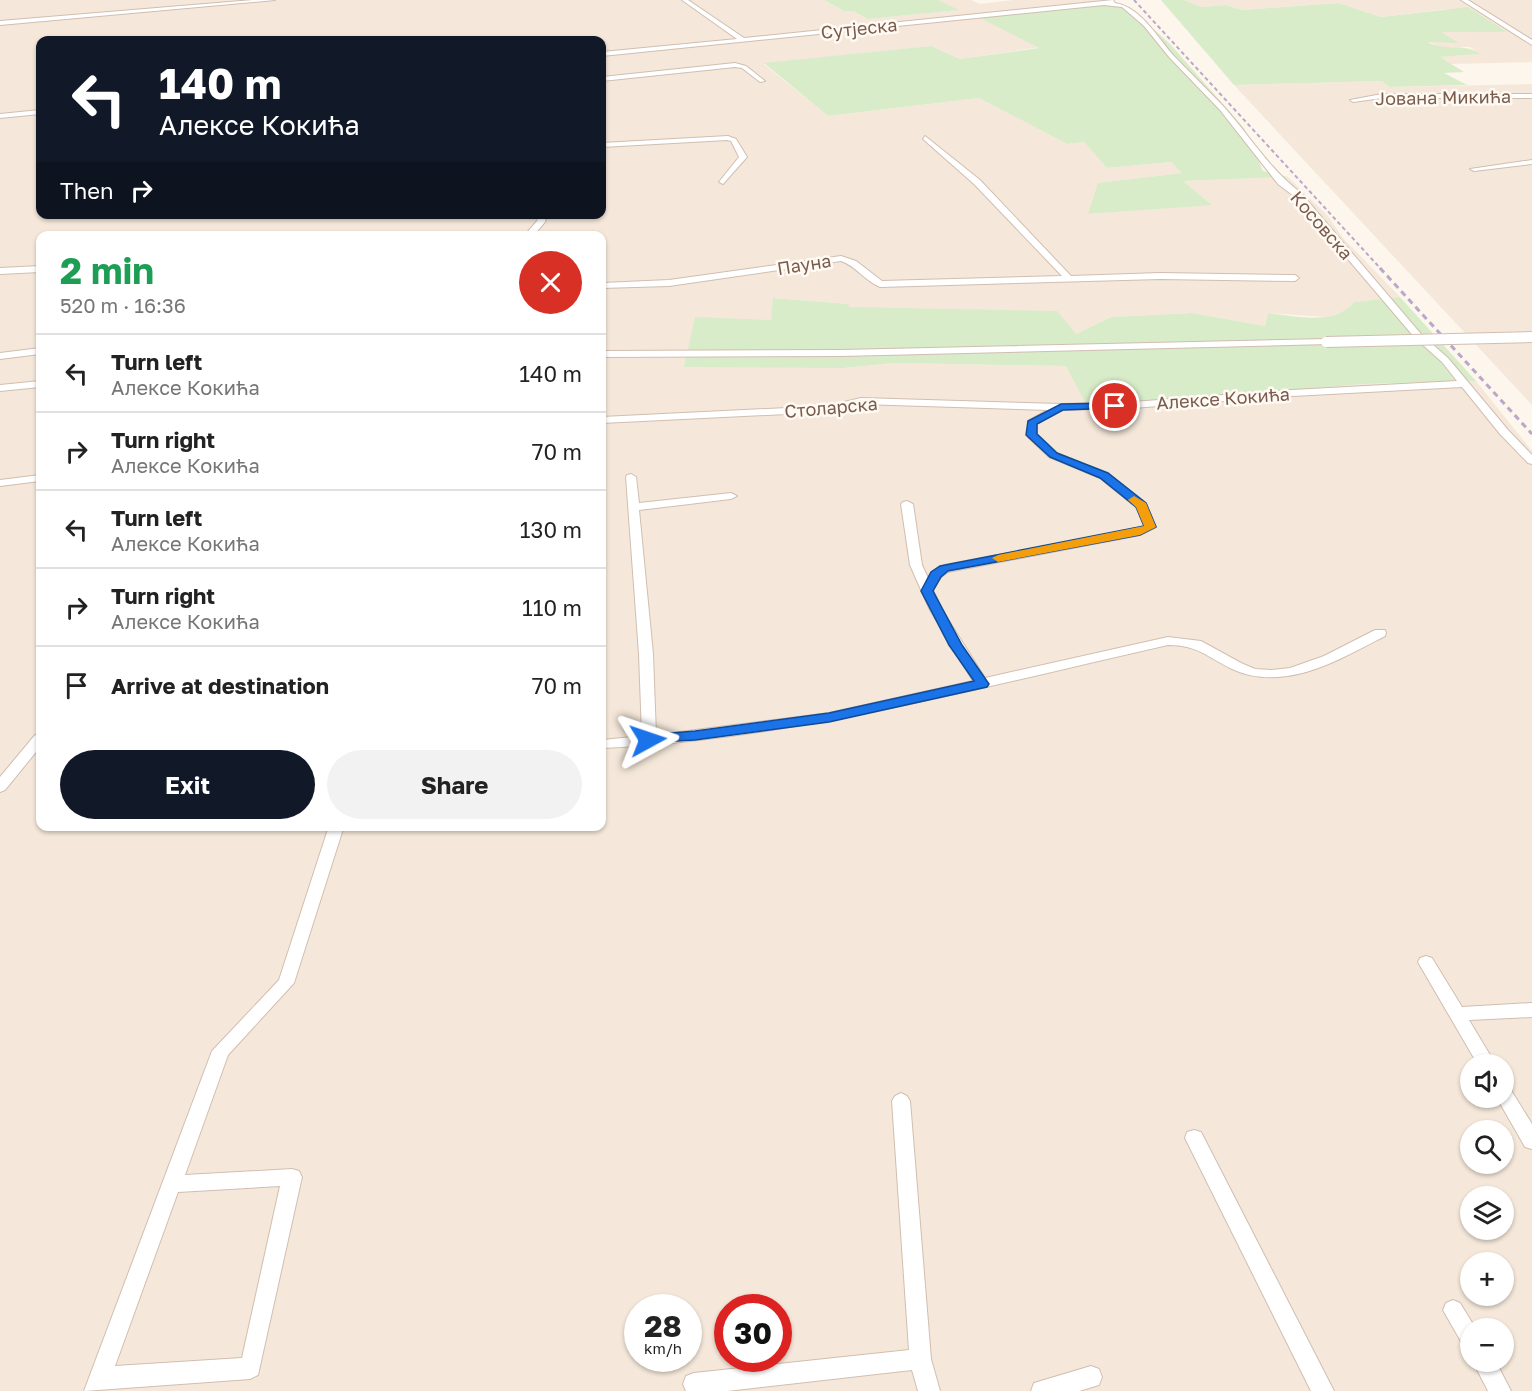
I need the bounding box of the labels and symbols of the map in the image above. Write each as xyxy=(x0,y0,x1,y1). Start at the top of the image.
street label: Сутјеска xyxy=(820,13,898,43)
street label: Јована Микића xyxy=(1375,85,1511,109)
street label: Косовска xyxy=(1286,186,1358,264)
street label: Пауна xyxy=(775,249,833,279)
pin xyxy=(1089,380,1140,431)
street label: Алексе Кокића xyxy=(1155,382,1291,414)
street label: Столарска xyxy=(784,392,878,422)
position arrow xyxy=(616,708,680,772)
speed limit sign: 30 xyxy=(714,1294,792,1372)

